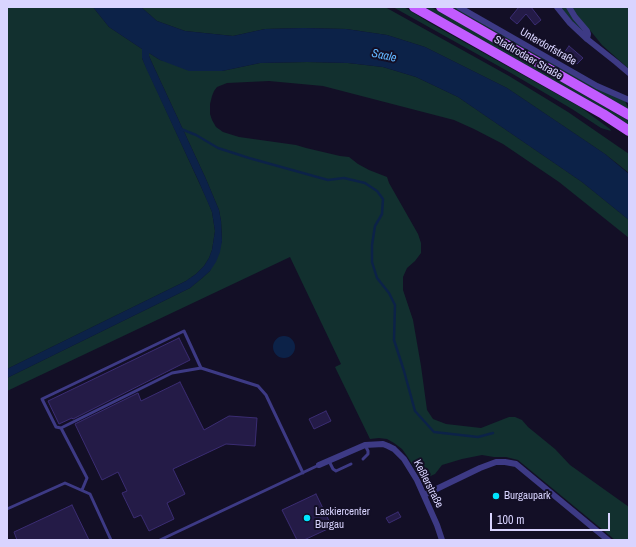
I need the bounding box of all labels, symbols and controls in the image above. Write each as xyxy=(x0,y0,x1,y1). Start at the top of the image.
street label: Unterdorfstraße xyxy=(517,25,579,69)
street label: Stadtrodaer Straße xyxy=(491,33,565,83)
water label: Saale xyxy=(370,46,398,66)
street label: Keßlerstraße xyxy=(410,458,446,510)
place label: Burgaupark xyxy=(504,489,551,503)
marker: Burgaupark xyxy=(491,491,501,501)
place label: Lackiercenter Burgau xyxy=(315,505,370,531)
scale bar xyxy=(492,505,612,531)
text: 100 m xyxy=(497,512,524,528)
marker: Lackiercenter Burgau xyxy=(302,513,312,523)

